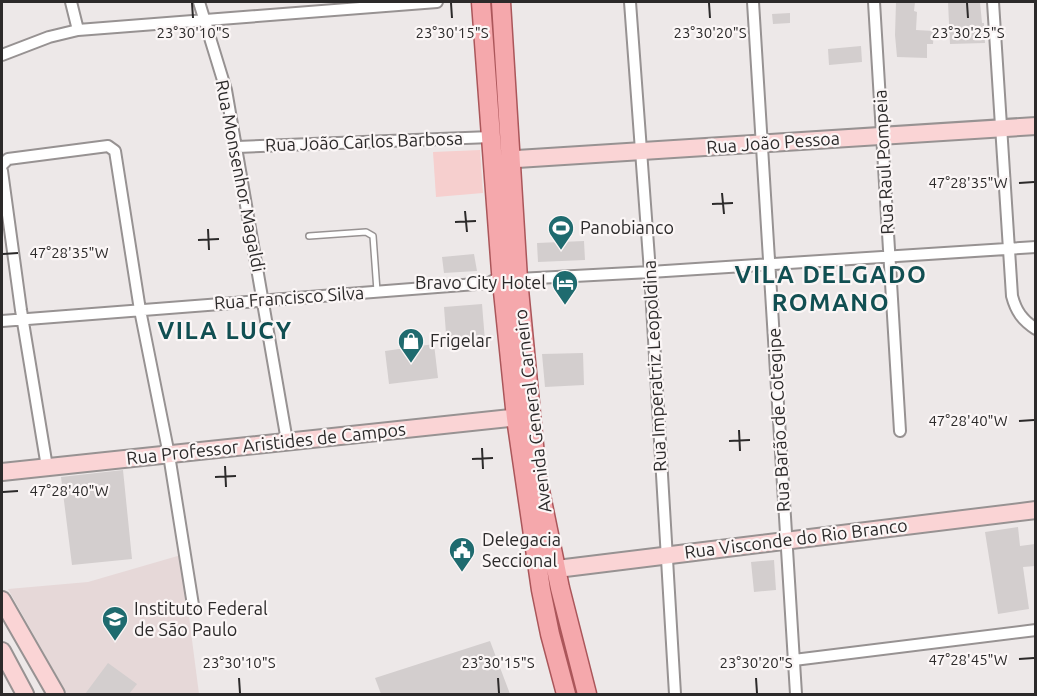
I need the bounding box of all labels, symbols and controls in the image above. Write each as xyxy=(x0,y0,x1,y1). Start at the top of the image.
text: 23°30'10"S xyxy=(156,24,230,41)
text: 23°30'15"S xyxy=(415,24,489,41)
text: 23°30'20"S xyxy=(673,24,747,41)
text: 23°30'25"S xyxy=(931,24,1005,41)
street label: Rua Monsenhor Magaldi xyxy=(213,78,269,274)
street label: Rua Raul Pompeia xyxy=(869,89,897,235)
street label: Rua João Pessoa xyxy=(705,127,840,157)
street label: Rua João Carlos Barbosa xyxy=(265,128,463,154)
text: 47°28'35"W xyxy=(928,174,1008,191)
sports icon: Panobianco xyxy=(546,213,576,251)
place label: Panobianco xyxy=(580,217,674,237)
text: 47°28'35"W xyxy=(29,244,109,261)
street label: Rua Imperatriz Leopoldina xyxy=(638,260,670,472)
district label: VILA DELGADO ROMANO xyxy=(735,261,927,316)
hotel icon: Bravo City Hotel xyxy=(550,268,580,306)
place label: Bravo City Hotel xyxy=(415,272,546,292)
street label: Rua Francisco Silva xyxy=(213,282,365,312)
street label: Avenida General Carneiro xyxy=(510,308,554,514)
district label: VILA LUCY xyxy=(157,317,293,344)
shop icon: Frigelar xyxy=(396,326,426,364)
street label: Rua Barão de Cotegipe xyxy=(763,327,793,513)
place label: Frigelar xyxy=(430,330,492,350)
text: 47°28'40"W xyxy=(928,412,1008,429)
street label: Rua Professor Aristides de Campos xyxy=(125,418,407,468)
text: 47°28'40"W xyxy=(29,482,109,499)
street label: Rua Visconde do Rio Branco xyxy=(683,514,909,562)
place label: Delegacia Seccional xyxy=(482,529,561,570)
public building icon: Delegacia Seccional xyxy=(447,535,477,573)
place label: Instituto Federal de São Paulo xyxy=(134,598,268,639)
school or university icon: Instituto Federal de São Paulo xyxy=(100,604,130,642)
text: 47°28'45"W xyxy=(928,651,1008,668)
text: 23°30'10"S xyxy=(202,654,276,671)
text: 23°30'15"S xyxy=(461,654,535,671)
text: 23°30'20"S xyxy=(719,654,793,671)

